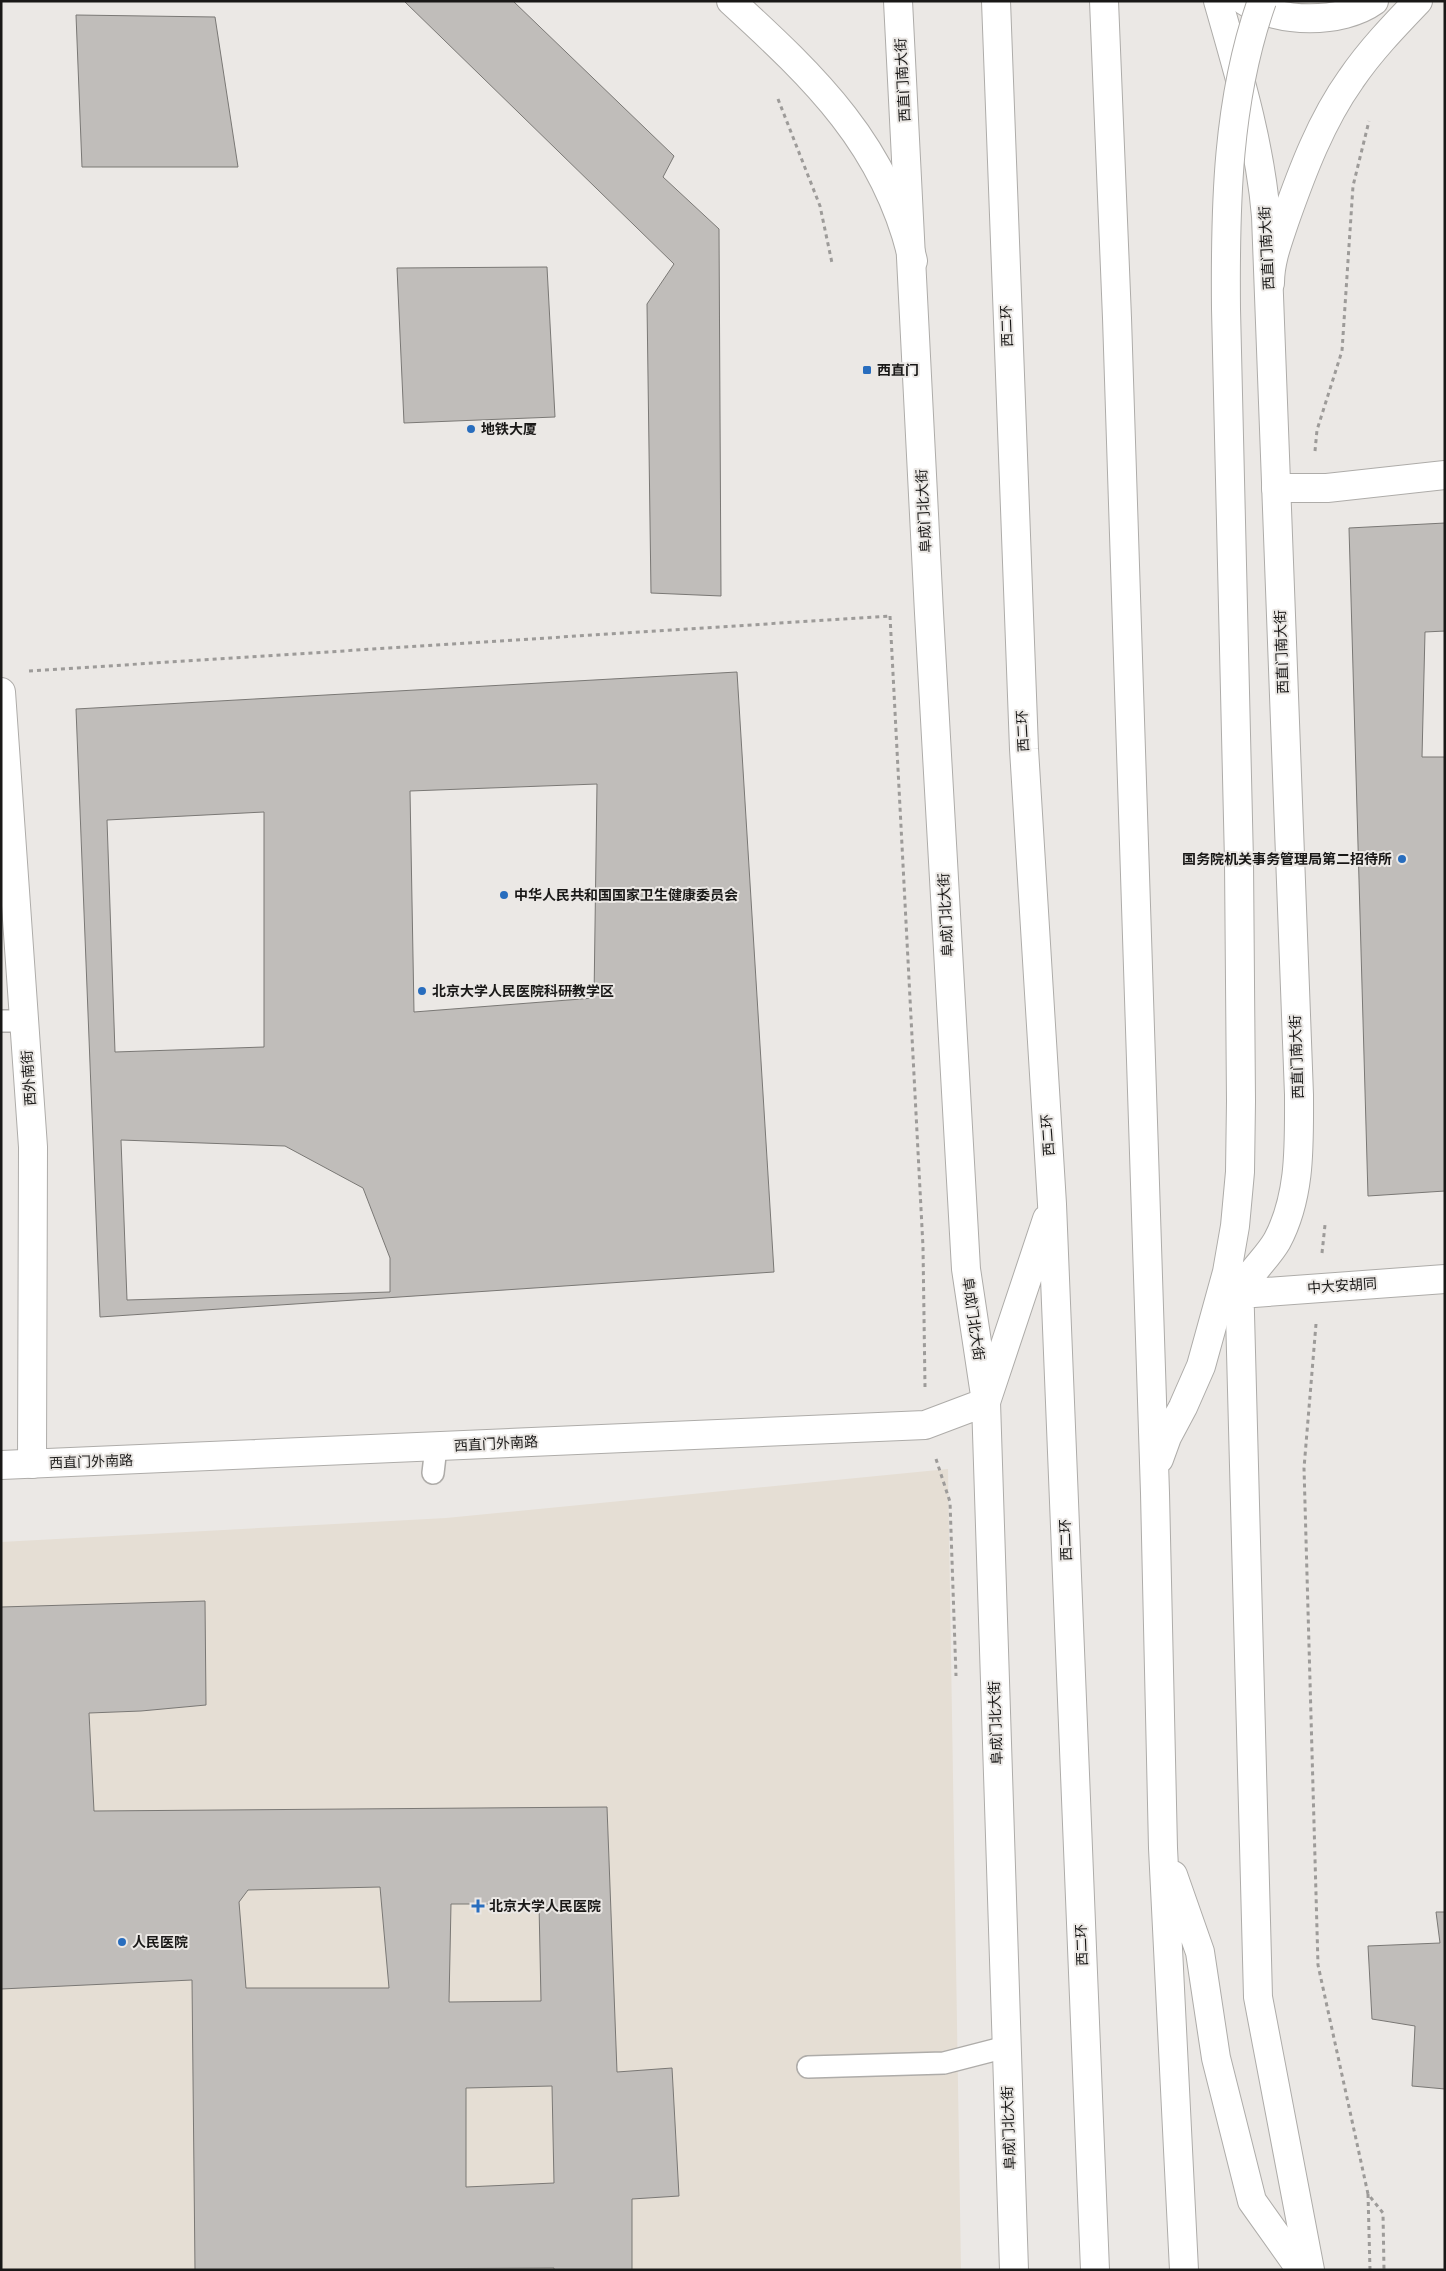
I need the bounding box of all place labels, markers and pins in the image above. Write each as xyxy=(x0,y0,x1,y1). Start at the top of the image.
place label: 西直门 xyxy=(877,362,919,379)
marker: 西直门 xyxy=(861,364,873,376)
place label: 地铁大厦 xyxy=(481,421,537,438)
marker: 地铁大厦 xyxy=(465,423,477,435)
place label: 国务院机关事务管理局第二招待所 xyxy=(1182,851,1392,868)
marker: 国务院机关事务管理局第二招待所 xyxy=(1396,853,1408,865)
place label: 中华人民共和国国家卫生健康委员会 xyxy=(514,887,738,904)
marker: 中华人民共和国国家卫生健康委员会 xyxy=(498,889,510,901)
place label: 北京大学人民医院科研教学区 xyxy=(432,983,614,1000)
marker: 北京大学人民医院科研教学区 xyxy=(416,985,428,997)
place label: 北京大学人民医院 xyxy=(489,1898,601,1915)
marker: 北京大学人民医院 xyxy=(471,1899,485,1913)
place label: 人民医院 xyxy=(132,1934,188,1951)
marker: 人民医院 xyxy=(116,1936,128,1948)

